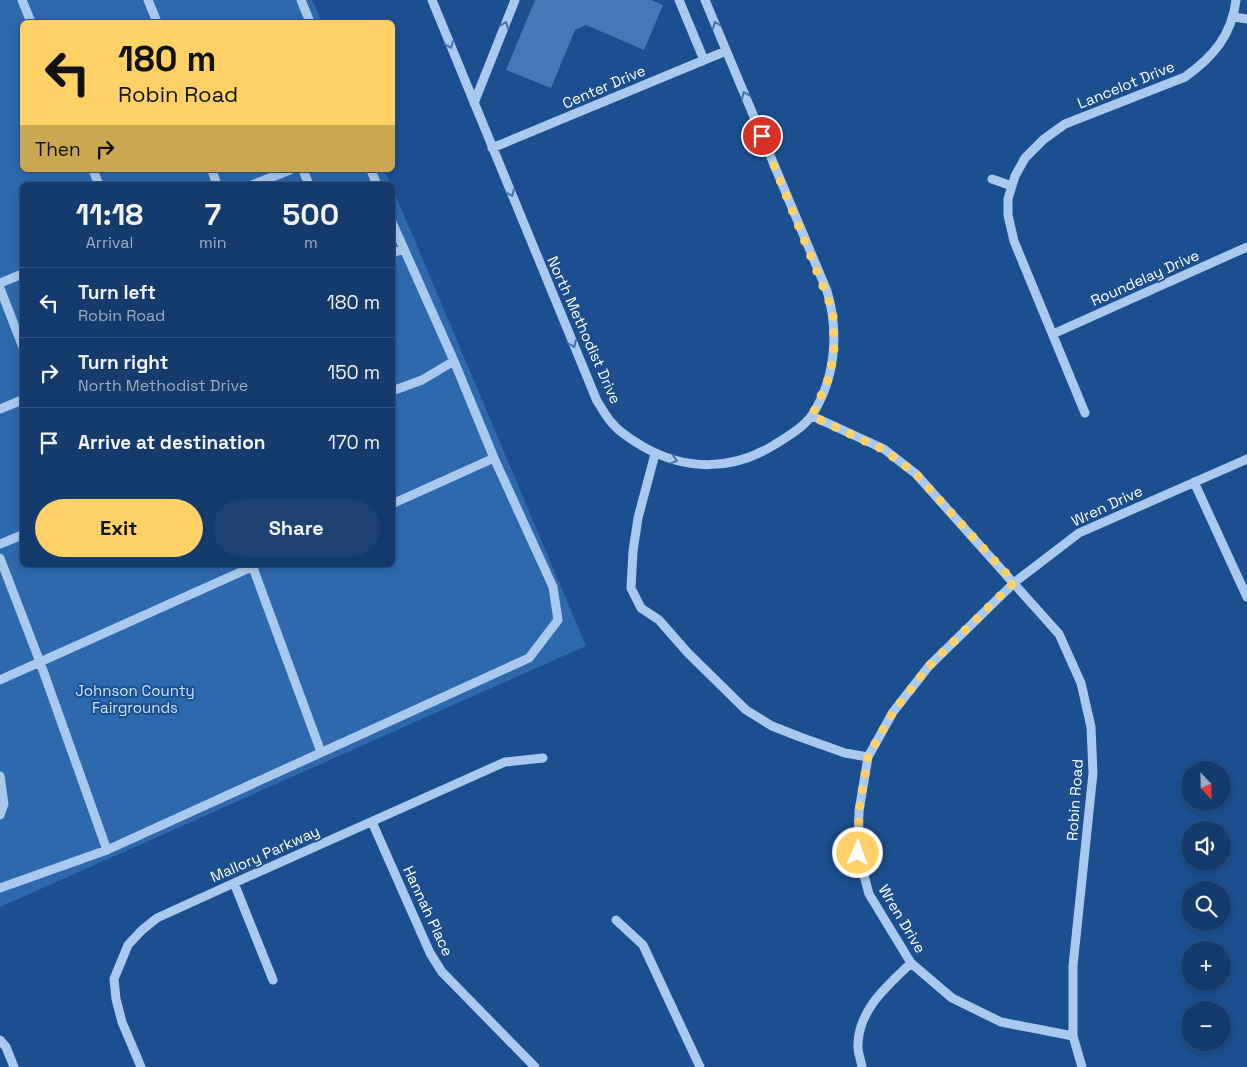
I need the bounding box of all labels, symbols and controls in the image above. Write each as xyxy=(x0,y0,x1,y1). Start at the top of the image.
one-way arrow xyxy=(498,21,509,30)
one-way arrow xyxy=(711,22,721,30)
text: 180 m xyxy=(118,37,216,81)
icon: left xyxy=(35,40,100,105)
one-way arrow xyxy=(444,40,454,49)
street label: Lancelot Drive xyxy=(1074,56,1177,113)
street label: Center Drive xyxy=(559,60,648,113)
text: Robin Road xyxy=(118,80,238,108)
one-way arrow xyxy=(740,91,751,100)
pin xyxy=(741,115,783,157)
icon: arrive xyxy=(748,122,776,150)
icon: right xyxy=(91,135,119,163)
text: Then xyxy=(35,137,81,162)
one-way arrow xyxy=(505,189,515,197)
text: 11:18 xyxy=(76,195,143,234)
text: 7 xyxy=(205,195,221,234)
text: 500 xyxy=(282,195,339,234)
text: Arrival xyxy=(86,232,133,253)
text: min xyxy=(199,232,227,253)
text: m xyxy=(304,232,318,253)
street label: Roundelay Drive xyxy=(1088,245,1202,310)
street label: North Methodist Drive xyxy=(543,253,626,407)
text: Turn left xyxy=(78,280,156,305)
icon: left xyxy=(35,289,63,317)
text: 180 m xyxy=(327,290,380,315)
text: Robin Road xyxy=(78,305,165,326)
one-way arrow xyxy=(567,339,577,347)
text: Turn right xyxy=(78,350,168,375)
icon: right xyxy=(35,359,63,387)
text: 150 m xyxy=(327,360,380,385)
text: North Methodist Drive xyxy=(78,375,248,396)
icon: arrive xyxy=(35,429,63,457)
text: Arrive at destination xyxy=(78,430,266,455)
text: 170 m xyxy=(328,430,380,455)
one-way arrow xyxy=(670,454,678,464)
street label: Wren Drive xyxy=(1068,481,1145,530)
button: Exit xyxy=(35,499,203,557)
button: Share xyxy=(213,499,380,557)
park label: Johnson County Fairgrounds xyxy=(75,681,195,717)
street label: Robin Road xyxy=(1062,758,1087,841)
north arrow xyxy=(1181,761,1231,811)
map controls xyxy=(1181,761,1231,1051)
street label: Mallory Parkway xyxy=(207,821,322,886)
button: sound xyxy=(1181,821,1231,871)
position arrow xyxy=(831,826,883,878)
street label: Hannah Place xyxy=(399,863,458,959)
street label: Wren Drive xyxy=(875,881,930,956)
button: search xyxy=(1181,881,1231,931)
button: + xyxy=(1181,941,1231,991)
button: − xyxy=(1181,1001,1231,1051)

